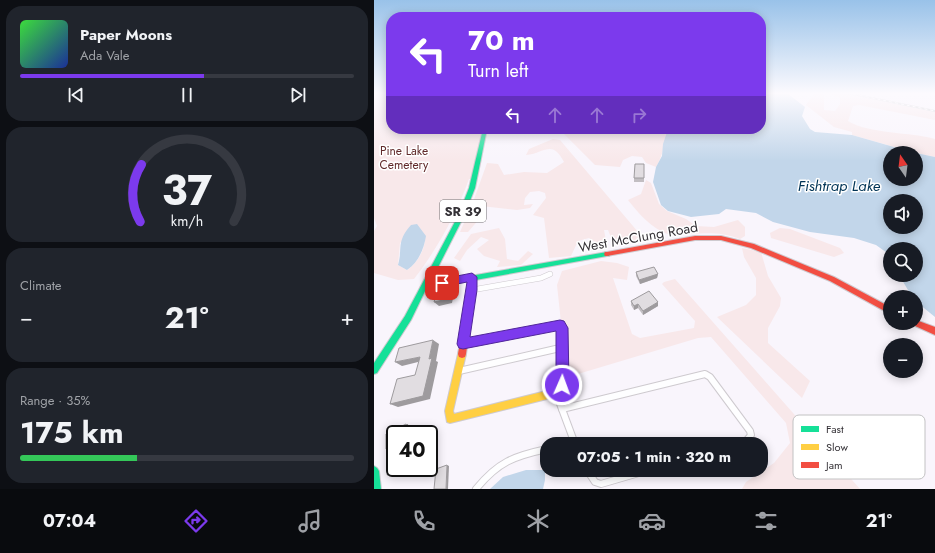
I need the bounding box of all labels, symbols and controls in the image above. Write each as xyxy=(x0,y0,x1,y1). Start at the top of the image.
text: 70 m xyxy=(468,20,535,61)
text: Paper Moons xyxy=(80,24,172,46)
icon: left xyxy=(402,28,454,80)
text: Ada Vale xyxy=(80,46,129,65)
text: Turn left xyxy=(468,58,528,84)
icon: previous xyxy=(65,84,87,106)
icon: pause xyxy=(176,84,198,106)
icon: next xyxy=(287,84,309,106)
icon: left xyxy=(502,104,524,126)
icon: ahead xyxy=(544,104,566,126)
icon: ahead xyxy=(586,104,608,126)
icon: right xyxy=(628,104,650,126)
park label: Pine Lake Cemetery xyxy=(380,142,429,174)
north arrow xyxy=(883,146,923,186)
map controls xyxy=(883,146,923,378)
text: 37 xyxy=(162,160,212,221)
water label: Fishtrap Lake xyxy=(798,175,881,197)
button: sound xyxy=(883,194,923,234)
road number: SR 39 xyxy=(440,200,486,222)
text: km/h xyxy=(171,211,203,231)
street label: West McClung Road xyxy=(577,217,699,257)
button: search xyxy=(883,242,923,282)
pin xyxy=(425,266,459,300)
icon: arrive xyxy=(431,272,453,294)
text: Climate xyxy=(20,276,61,295)
button: + xyxy=(883,290,923,330)
text: 21° xyxy=(165,296,209,339)
text: − xyxy=(20,301,33,333)
text: + xyxy=(340,301,354,333)
button: − xyxy=(883,338,923,378)
position arrow xyxy=(541,364,583,406)
text: Range · 35% xyxy=(20,391,90,410)
text: 175 km xyxy=(20,411,124,454)
legend xyxy=(793,415,925,479)
text: Fast xyxy=(826,421,844,437)
speed limit sign: 40 xyxy=(386,425,438,477)
text: Slow xyxy=(826,439,848,455)
text: 07:05 · 1 min · 320 m xyxy=(577,446,731,468)
text: Jam xyxy=(824,457,843,473)
icon: directions xyxy=(182,507,210,535)
icon: music xyxy=(296,507,324,535)
icon: phone xyxy=(410,507,438,535)
icon: climate xyxy=(524,507,552,535)
icon: car xyxy=(638,507,666,535)
icon: filters xyxy=(752,507,780,535)
text: 07:04 xyxy=(43,508,96,534)
text: 21° xyxy=(866,508,892,534)

